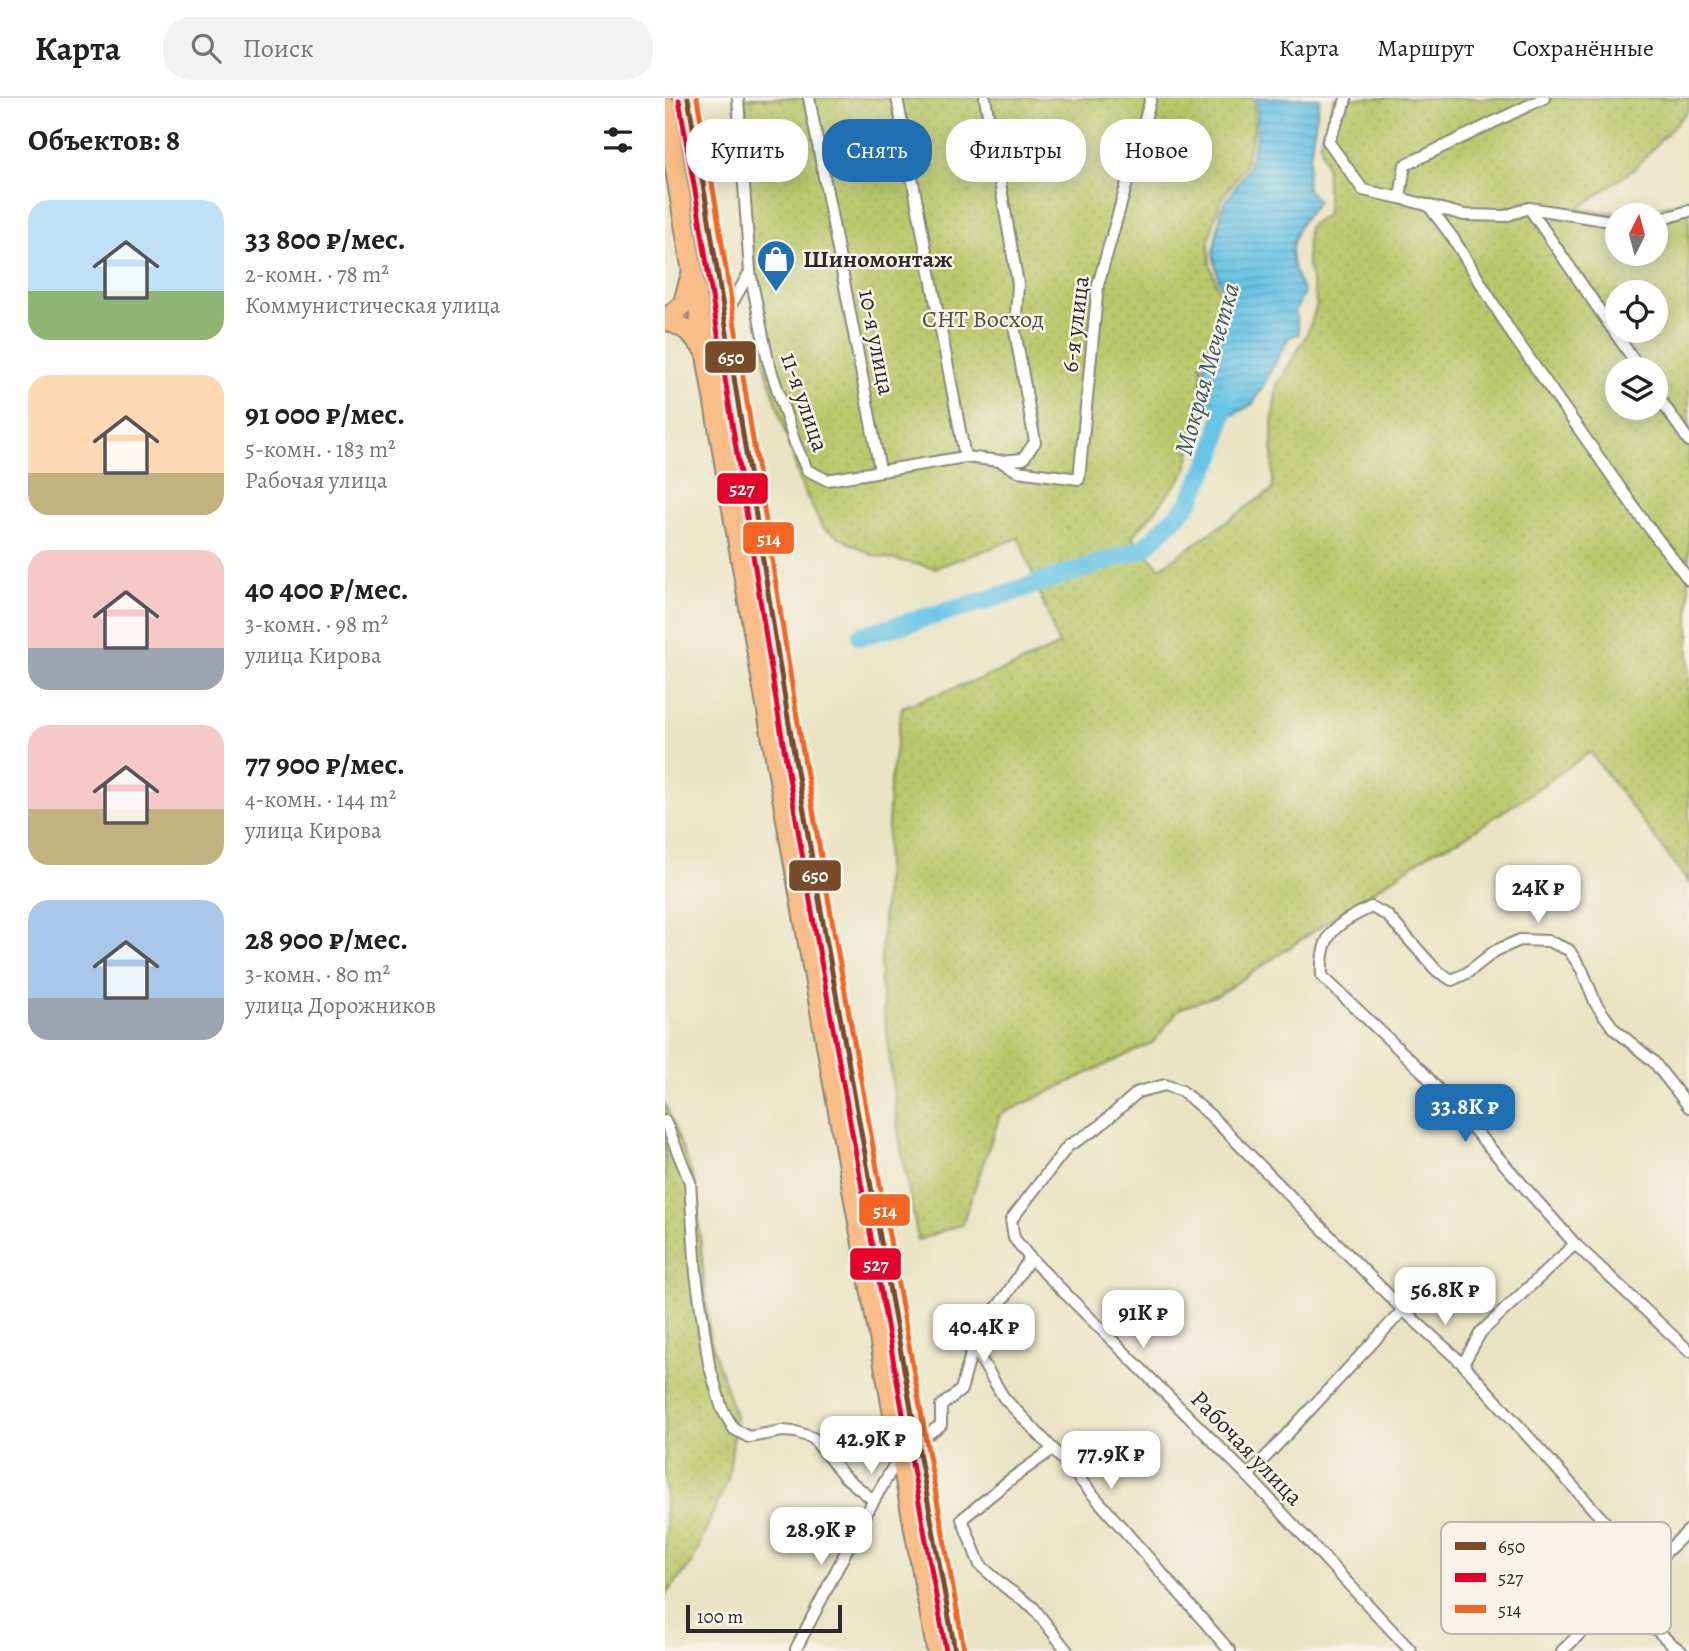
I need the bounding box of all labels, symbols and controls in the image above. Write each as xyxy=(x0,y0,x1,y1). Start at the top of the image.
search box xyxy=(163,17,653,80)
text: Карта xyxy=(35,26,121,71)
icon: search xyxy=(187,29,225,67)
text: Поиск xyxy=(243,31,314,66)
text: Карта xyxy=(1279,32,1339,64)
text: Маршрут xyxy=(1377,32,1475,64)
text: Сохранённые xyxy=(1513,32,1654,64)
chip: Купить xyxy=(686,119,808,182)
chip: Снять xyxy=(822,119,932,182)
chip: Фильтры xyxy=(946,119,1086,182)
chip: Новое xyxy=(1100,119,1212,182)
text: Объектов: 8 xyxy=(28,120,180,160)
icon: filters xyxy=(599,121,637,159)
north arrow xyxy=(1605,203,1668,266)
map controls xyxy=(1605,203,1668,420)
text: 33 800 ₽/мес. xyxy=(245,219,406,259)
icon: home xyxy=(84,228,168,312)
shop icon: Шиномонтаж xyxy=(755,238,797,293)
place label: Шиномонтаж xyxy=(803,243,953,275)
text: 2-комн. · 78 m² xyxy=(245,259,389,290)
street label: 6-я улица xyxy=(1053,274,1097,374)
water label: Мокрая Мечетка xyxy=(1166,279,1248,459)
button: locate xyxy=(1605,280,1668,343)
street label: 10-я улица xyxy=(851,286,903,398)
text: Коммунистическая улица xyxy=(245,290,500,321)
park label: СНТ Восход xyxy=(922,303,1044,335)
line badge: 650 xyxy=(704,340,757,374)
text: 650 xyxy=(718,345,745,371)
street label: 11-я улица xyxy=(773,348,837,456)
button: layers xyxy=(1605,357,1668,420)
text: 91 000 ₽/мес. xyxy=(245,394,405,434)
icon: home xyxy=(84,403,168,487)
text: 5-комн. · 183 m² xyxy=(245,434,396,465)
text: Рабочая улица xyxy=(245,465,388,496)
line badge: 527 xyxy=(716,472,769,505)
text: 527 xyxy=(729,476,756,502)
line badge: 514 xyxy=(742,521,795,555)
text: 514 xyxy=(757,526,781,552)
text: 40 400 ₽/мес. xyxy=(245,569,409,609)
icon: home xyxy=(84,578,168,662)
text: 3-комн. · 98 m² xyxy=(245,609,388,640)
text: улица Кирова xyxy=(245,640,382,671)
text: 77 900 ₽/мес. xyxy=(245,744,405,784)
icon: home xyxy=(84,753,168,837)
text: 4-комн. · 144 m² xyxy=(245,784,396,815)
text: улица Кирова xyxy=(245,815,382,846)
line badge: 650 xyxy=(788,859,842,892)
text: 650 xyxy=(802,863,829,889)
pin: 24K ₽ xyxy=(1489,866,1587,925)
text: 24K ₽ xyxy=(1512,872,1564,903)
text: 28 900 ₽/мес. xyxy=(245,919,408,959)
icon: home xyxy=(84,928,168,1012)
text: 3-комн. · 80 m² xyxy=(245,959,390,990)
text: улица Дорожников xyxy=(245,990,436,1021)
pin: 33.8K ₽ xyxy=(1400,1084,1530,1144)
text: 33.8K ₽ xyxy=(1431,1091,1499,1122)
line badge: 514 xyxy=(858,1193,911,1227)
text: 514 xyxy=(873,1198,897,1224)
line badge: 527 xyxy=(849,1247,902,1281)
text: 527 xyxy=(863,1252,890,1278)
pin: 56.8K ₽ xyxy=(1380,1268,1510,1327)
text: 56.8K ₽ xyxy=(1411,1274,1479,1305)
pin: 91K ₽ xyxy=(1094,1290,1192,1350)
text: 91K ₽ xyxy=(1118,1297,1168,1328)
pin: 40.4K ₽ xyxy=(919,1304,1049,1364)
text: 40.4K ₽ xyxy=(949,1311,1019,1342)
street label: Рабочая улица xyxy=(1184,1383,1310,1513)
pin: 42.9K ₽ xyxy=(806,1416,936,1476)
text: 42.9K ₽ xyxy=(836,1423,906,1454)
pin: 77.9K ₽ xyxy=(1046,1432,1176,1491)
text: 77.9K ₽ xyxy=(1077,1438,1145,1469)
pin: 28.9K ₽ xyxy=(756,1508,886,1567)
text: 28.9K ₽ xyxy=(786,1514,856,1545)
legend xyxy=(1441,1522,1671,1634)
text: 650 xyxy=(1498,1534,1525,1560)
text: 527 xyxy=(1498,1565,1523,1591)
text: 514 xyxy=(1498,1597,1522,1623)
scale bar xyxy=(686,1602,842,1634)
text: 100 m xyxy=(697,1604,743,1630)

